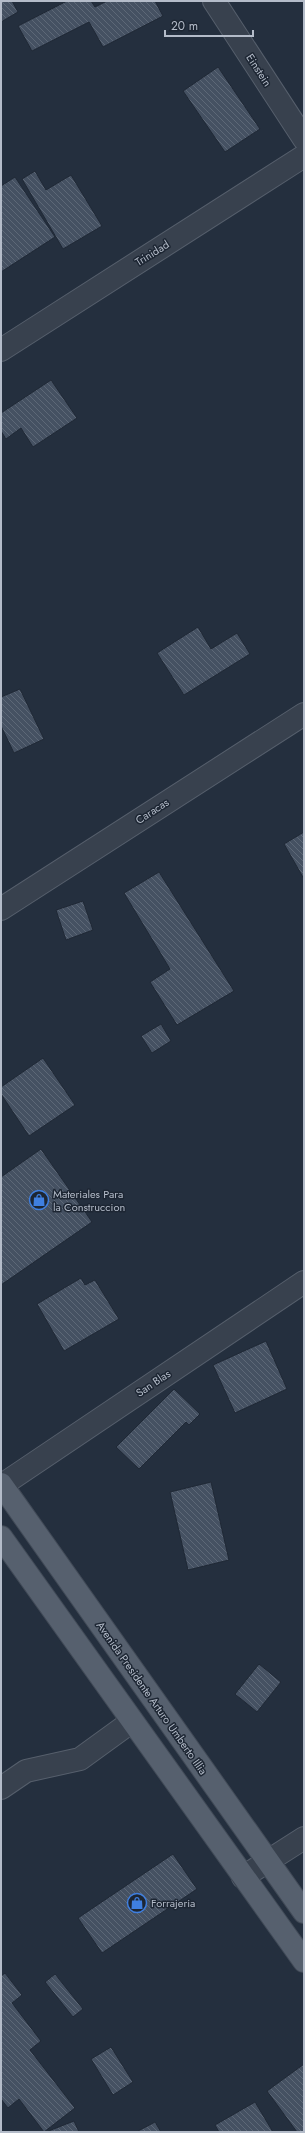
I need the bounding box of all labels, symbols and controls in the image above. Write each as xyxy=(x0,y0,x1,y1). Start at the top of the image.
scale bar xyxy=(165,12,253,38)
text: 20 m xyxy=(171,17,198,35)
street label: Einstein xyxy=(242,51,276,89)
street label: Trinidad xyxy=(132,236,172,270)
street label: Caracas xyxy=(132,794,172,828)
place label: Materiales Para la Construccion xyxy=(53,1186,125,1215)
shop icon: Materiales Para la Construccion xyxy=(28,1189,50,1211)
street label: San Blas xyxy=(132,1365,174,1400)
street label: Avenida Presidente Arturo Umberto Illia xyxy=(93,1618,211,1778)
shop icon: Forrajeria xyxy=(126,1892,148,1914)
place label: Forrajeria xyxy=(151,1895,195,1911)

